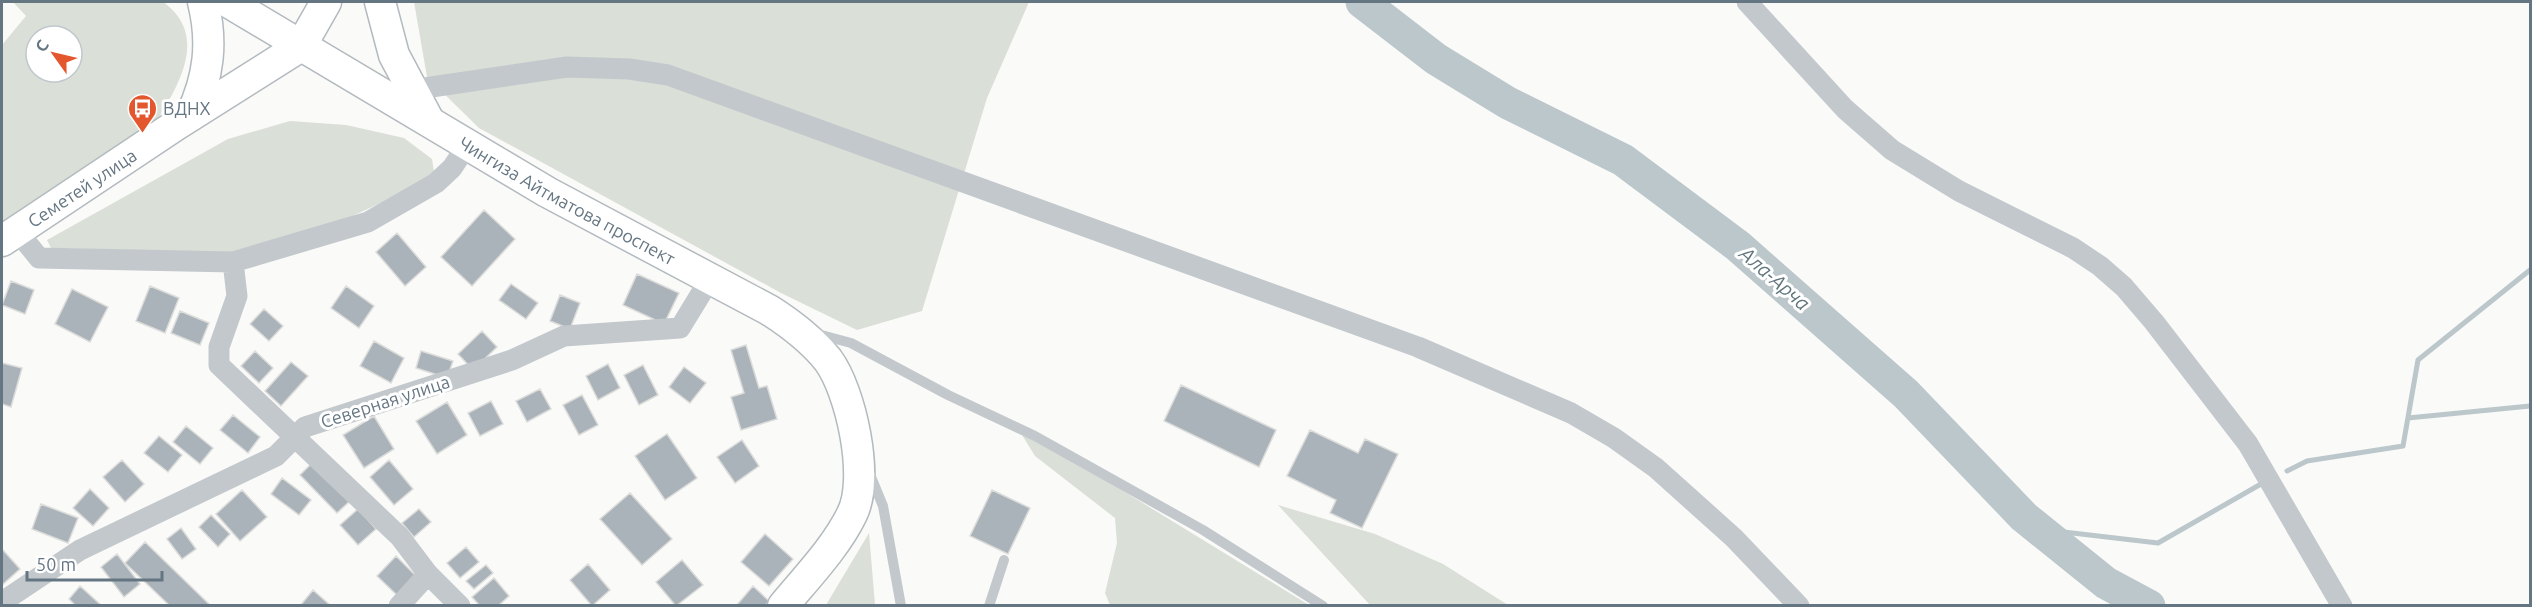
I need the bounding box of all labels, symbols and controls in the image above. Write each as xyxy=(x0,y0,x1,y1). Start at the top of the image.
north arrow xyxy=(24,24,84,84)
text: С xyxy=(31,36,52,55)
bus stop icon: ВДНХ xyxy=(126,92,158,134)
place label: ВДНХ xyxy=(163,98,211,118)
street label: Чингиза Айтматова проспект xyxy=(456,132,679,268)
street label: Семетей улица xyxy=(24,144,140,231)
water label: Ала-Арча xyxy=(1735,241,1815,315)
street label: Северная улица xyxy=(318,371,452,431)
scale bar xyxy=(27,544,162,582)
text: 50 m xyxy=(36,554,76,574)

